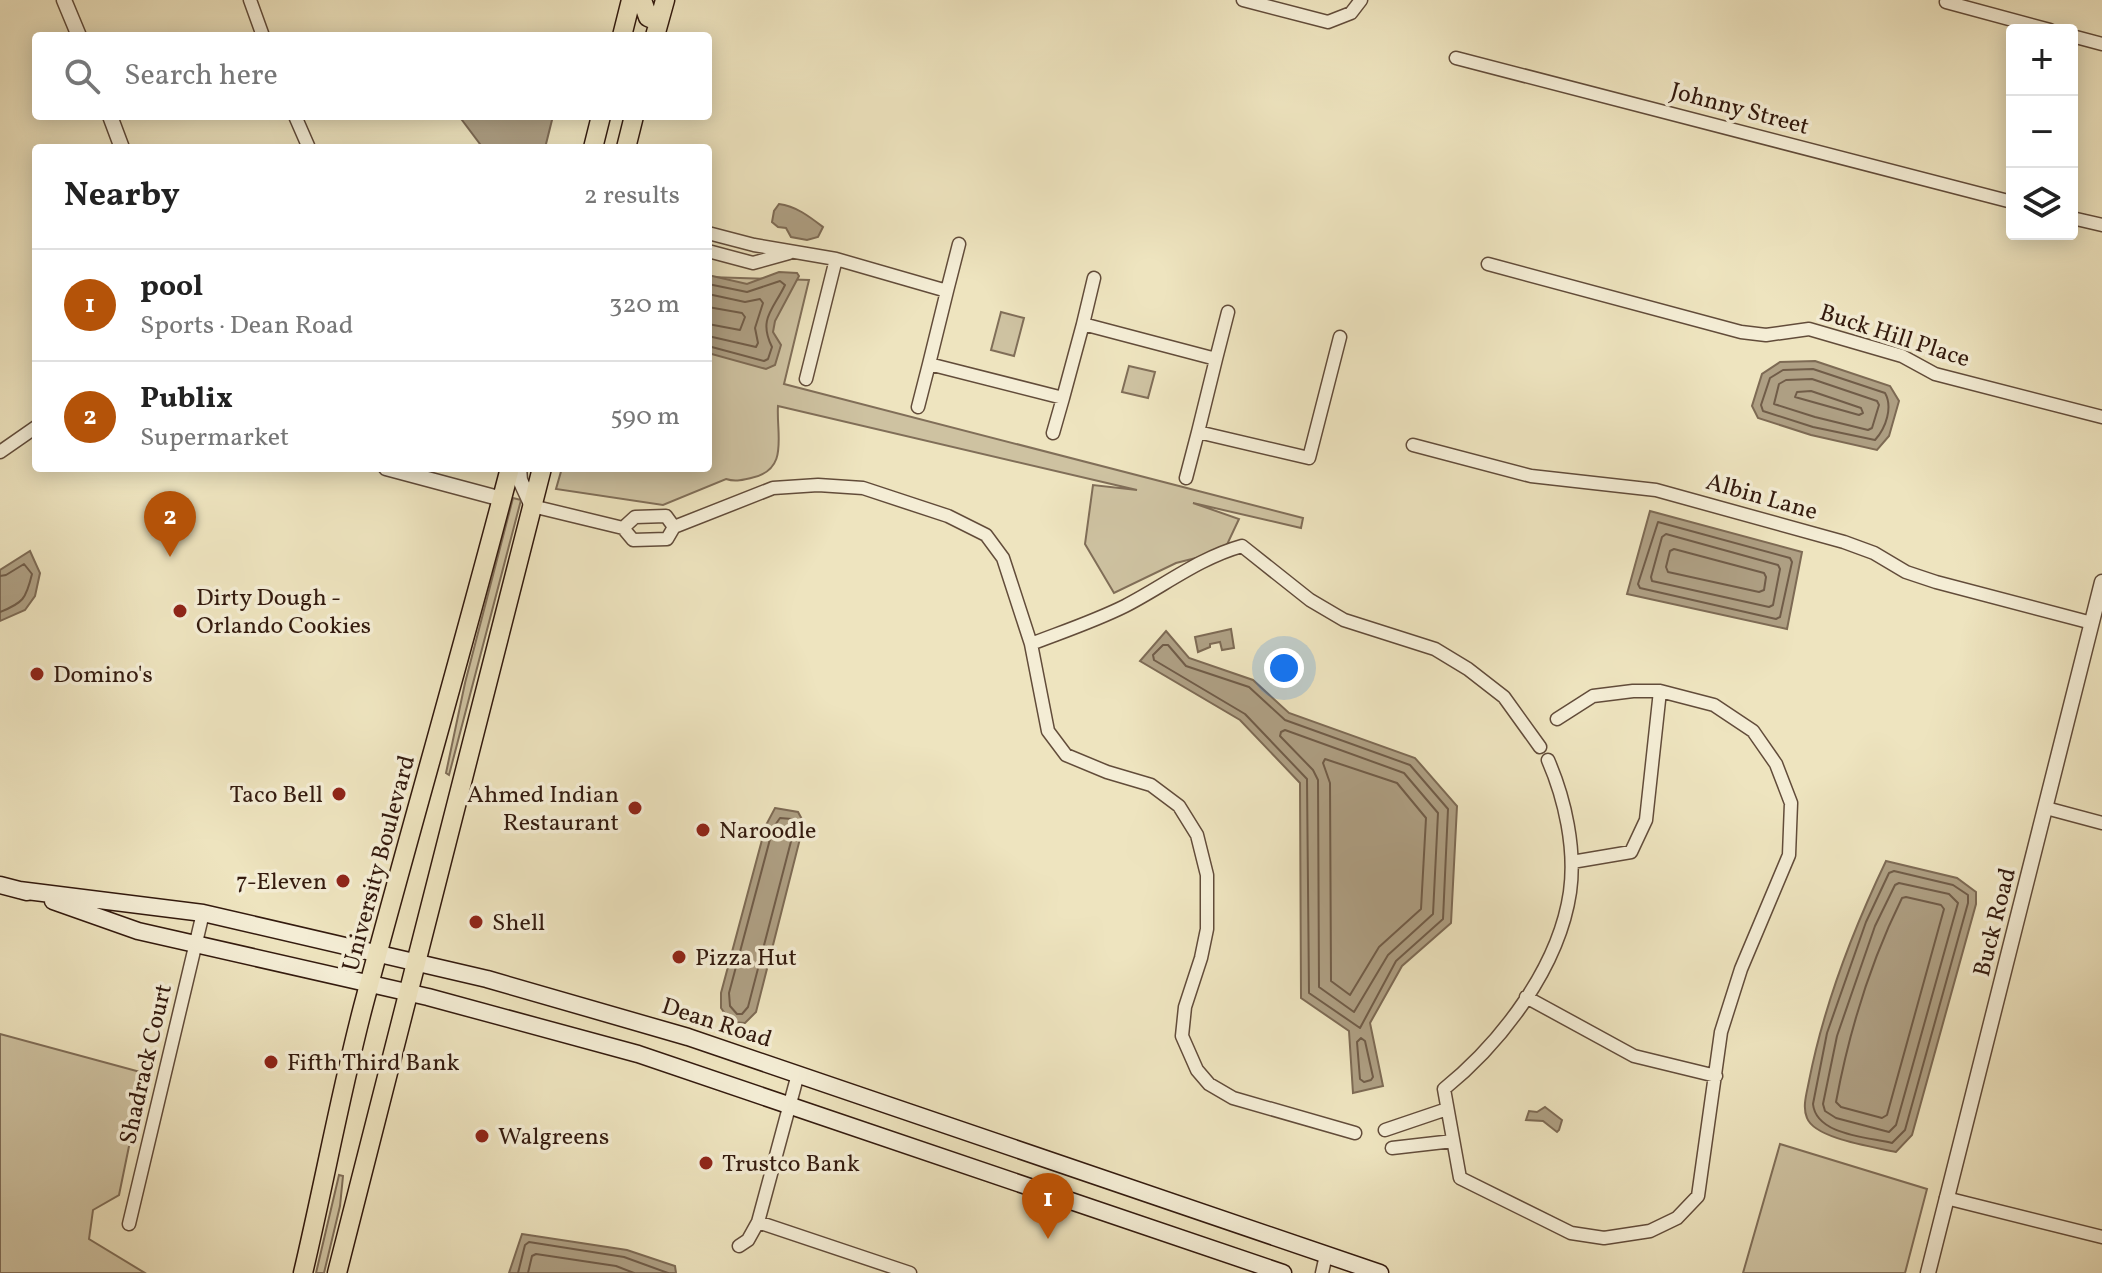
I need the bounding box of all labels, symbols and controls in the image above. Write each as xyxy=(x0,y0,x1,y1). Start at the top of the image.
map controls xyxy=(2006,24,2078,240)
button: + xyxy=(2006,24,2078,96)
search box xyxy=(32,32,712,120)
icon: search xyxy=(60,54,104,98)
text: Search here xyxy=(124,55,278,97)
street label: Johnny Street xyxy=(1666,75,1813,145)
button: − xyxy=(2006,96,2078,168)
button: layers xyxy=(2006,168,2078,240)
text: Nearby xyxy=(64,173,180,220)
text: 2 results xyxy=(584,178,680,214)
text: pool xyxy=(140,266,203,308)
text: 1 xyxy=(85,287,95,323)
text: 320 m xyxy=(609,287,680,323)
street label: Buck Hill Place xyxy=(1815,297,1974,377)
text: Sports · Dean Road xyxy=(140,308,353,344)
text: Publix xyxy=(140,378,233,420)
text: 2 xyxy=(83,399,97,435)
text: 590 m xyxy=(610,399,680,435)
text: Supermarket xyxy=(140,420,289,456)
street label: Albin Lane xyxy=(1702,466,1821,530)
pin: 2 xyxy=(144,491,196,557)
place label: Dirty Dough - Orlando Cookies xyxy=(196,582,371,644)
marker: Dirty Dough - Orlando Cookies xyxy=(171,602,189,620)
your location xyxy=(1264,648,1304,688)
place label: Domino's xyxy=(53,659,153,693)
marker: Domino's xyxy=(28,665,46,683)
street label: University Boulevard xyxy=(335,752,425,975)
place label: Taco Bell xyxy=(229,779,323,813)
place label: Ahmed Indian Restaurant xyxy=(467,779,619,841)
marker: Taco Bell xyxy=(330,785,348,803)
marker: Ahmed Indian Restaurant xyxy=(626,799,644,817)
place label: Naroodle xyxy=(719,815,816,849)
marker: Naroodle xyxy=(694,821,712,839)
street label: Buck Road xyxy=(1966,865,2026,980)
place label: 7-Eleven xyxy=(236,866,327,900)
marker: 7-Eleven xyxy=(334,872,352,890)
place label: Shell xyxy=(492,907,545,941)
marker: Shell xyxy=(467,913,485,931)
place label: Pizza Hut xyxy=(695,942,797,976)
marker: Pizza Hut xyxy=(670,948,688,966)
street label: Shadrack Court xyxy=(112,981,182,1148)
street label: Dean Road xyxy=(657,990,776,1058)
place label: Fifth Third Bank xyxy=(287,1047,460,1081)
marker: Fifth Third Bank xyxy=(262,1053,280,1071)
place label: Walgreens xyxy=(498,1121,609,1155)
marker: Walgreens xyxy=(473,1127,491,1145)
place label: Trustco Bank xyxy=(722,1148,860,1182)
marker: Trustco Bank xyxy=(697,1154,715,1172)
pin: 1 xyxy=(1022,1173,1074,1239)

